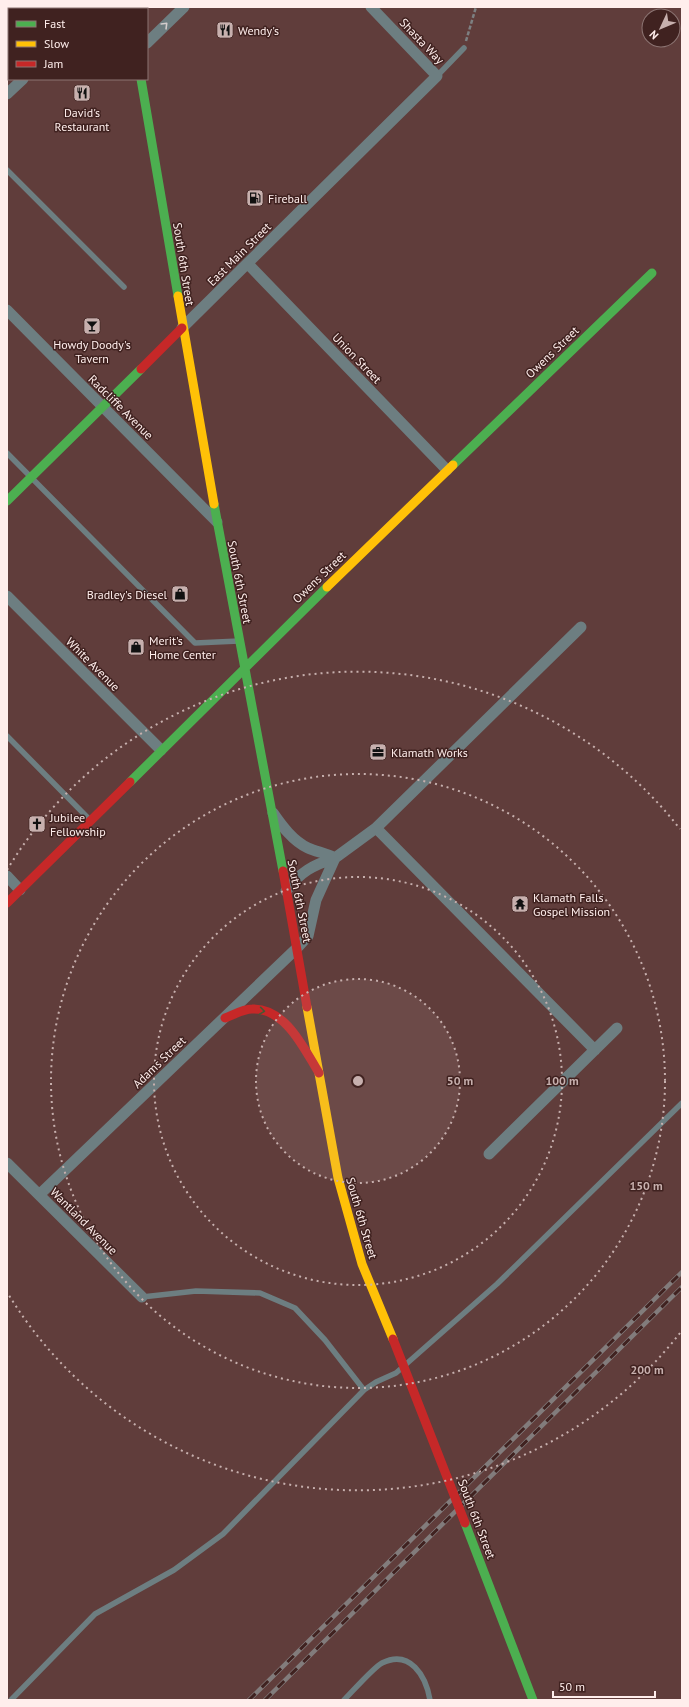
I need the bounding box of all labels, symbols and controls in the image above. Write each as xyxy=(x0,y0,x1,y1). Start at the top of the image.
legend xyxy=(8,8,148,80)
north arrow xyxy=(641,8,681,48)
street label: Shasta Way xyxy=(396,15,448,67)
text: Fast xyxy=(44,16,65,31)
restaurant icon: Wendy's xyxy=(215,20,235,40)
one-way arrow xyxy=(160,22,168,30)
place label: Wendy's xyxy=(238,23,279,38)
text: N xyxy=(646,27,661,42)
text: Slow xyxy=(44,36,69,51)
text: Jam xyxy=(43,56,63,71)
restaurant icon: David's Restaurant xyxy=(72,83,92,103)
place label: David's Restaurant xyxy=(55,105,109,134)
fuel station icon: Fireball xyxy=(245,188,265,208)
place label: Fireball xyxy=(268,191,308,206)
street label: East Main Street xyxy=(204,219,274,289)
street label: South 6th Street xyxy=(170,221,198,307)
bar icon: Howdy Doody's Tavern xyxy=(82,316,102,336)
street label: Owens Street xyxy=(522,323,582,381)
street label: Union Street xyxy=(329,330,385,386)
place label: Howdy Doody's Tavern xyxy=(53,337,131,366)
street label: Radcliffe Avenue xyxy=(85,371,157,443)
street label: South 6th Street xyxy=(225,539,255,625)
street label: Owens Street xyxy=(289,548,349,606)
shop icon: Bradley's Diesel xyxy=(170,584,190,604)
place label: Bradley's Diesel xyxy=(87,587,167,602)
place label: Merit's Home Center xyxy=(149,633,216,662)
street label: White Avenue xyxy=(63,634,123,694)
shop icon: Merit's Home Center xyxy=(126,637,146,657)
office icon: Klamath Works xyxy=(368,742,388,762)
place label: Klamath Works xyxy=(391,745,468,760)
place label: Jubilee Fellowship xyxy=(49,810,106,839)
church icon: Jubilee Fellowship xyxy=(27,814,47,834)
street label: South 6th Street xyxy=(285,858,315,944)
place label: Klamath Falls Gospel Mission xyxy=(533,890,610,919)
temple icon: Klamath Falls Gospel Mission xyxy=(510,894,530,914)
one-way arrow xyxy=(259,1006,265,1015)
street label: Adams Street xyxy=(129,1033,189,1091)
text: 50 m xyxy=(447,1073,473,1088)
text: 100 m xyxy=(545,1073,579,1088)
centre of rings xyxy=(351,1074,365,1088)
street label: South 6th Street xyxy=(343,1175,381,1261)
text: 150 m xyxy=(629,1178,663,1193)
street label: Wantland Avenue xyxy=(47,1184,121,1258)
text: 200 m xyxy=(630,1362,664,1377)
street label: South 6th Street xyxy=(455,1477,499,1561)
scale bar xyxy=(553,1673,655,1699)
text: 50 m xyxy=(559,1679,585,1694)

